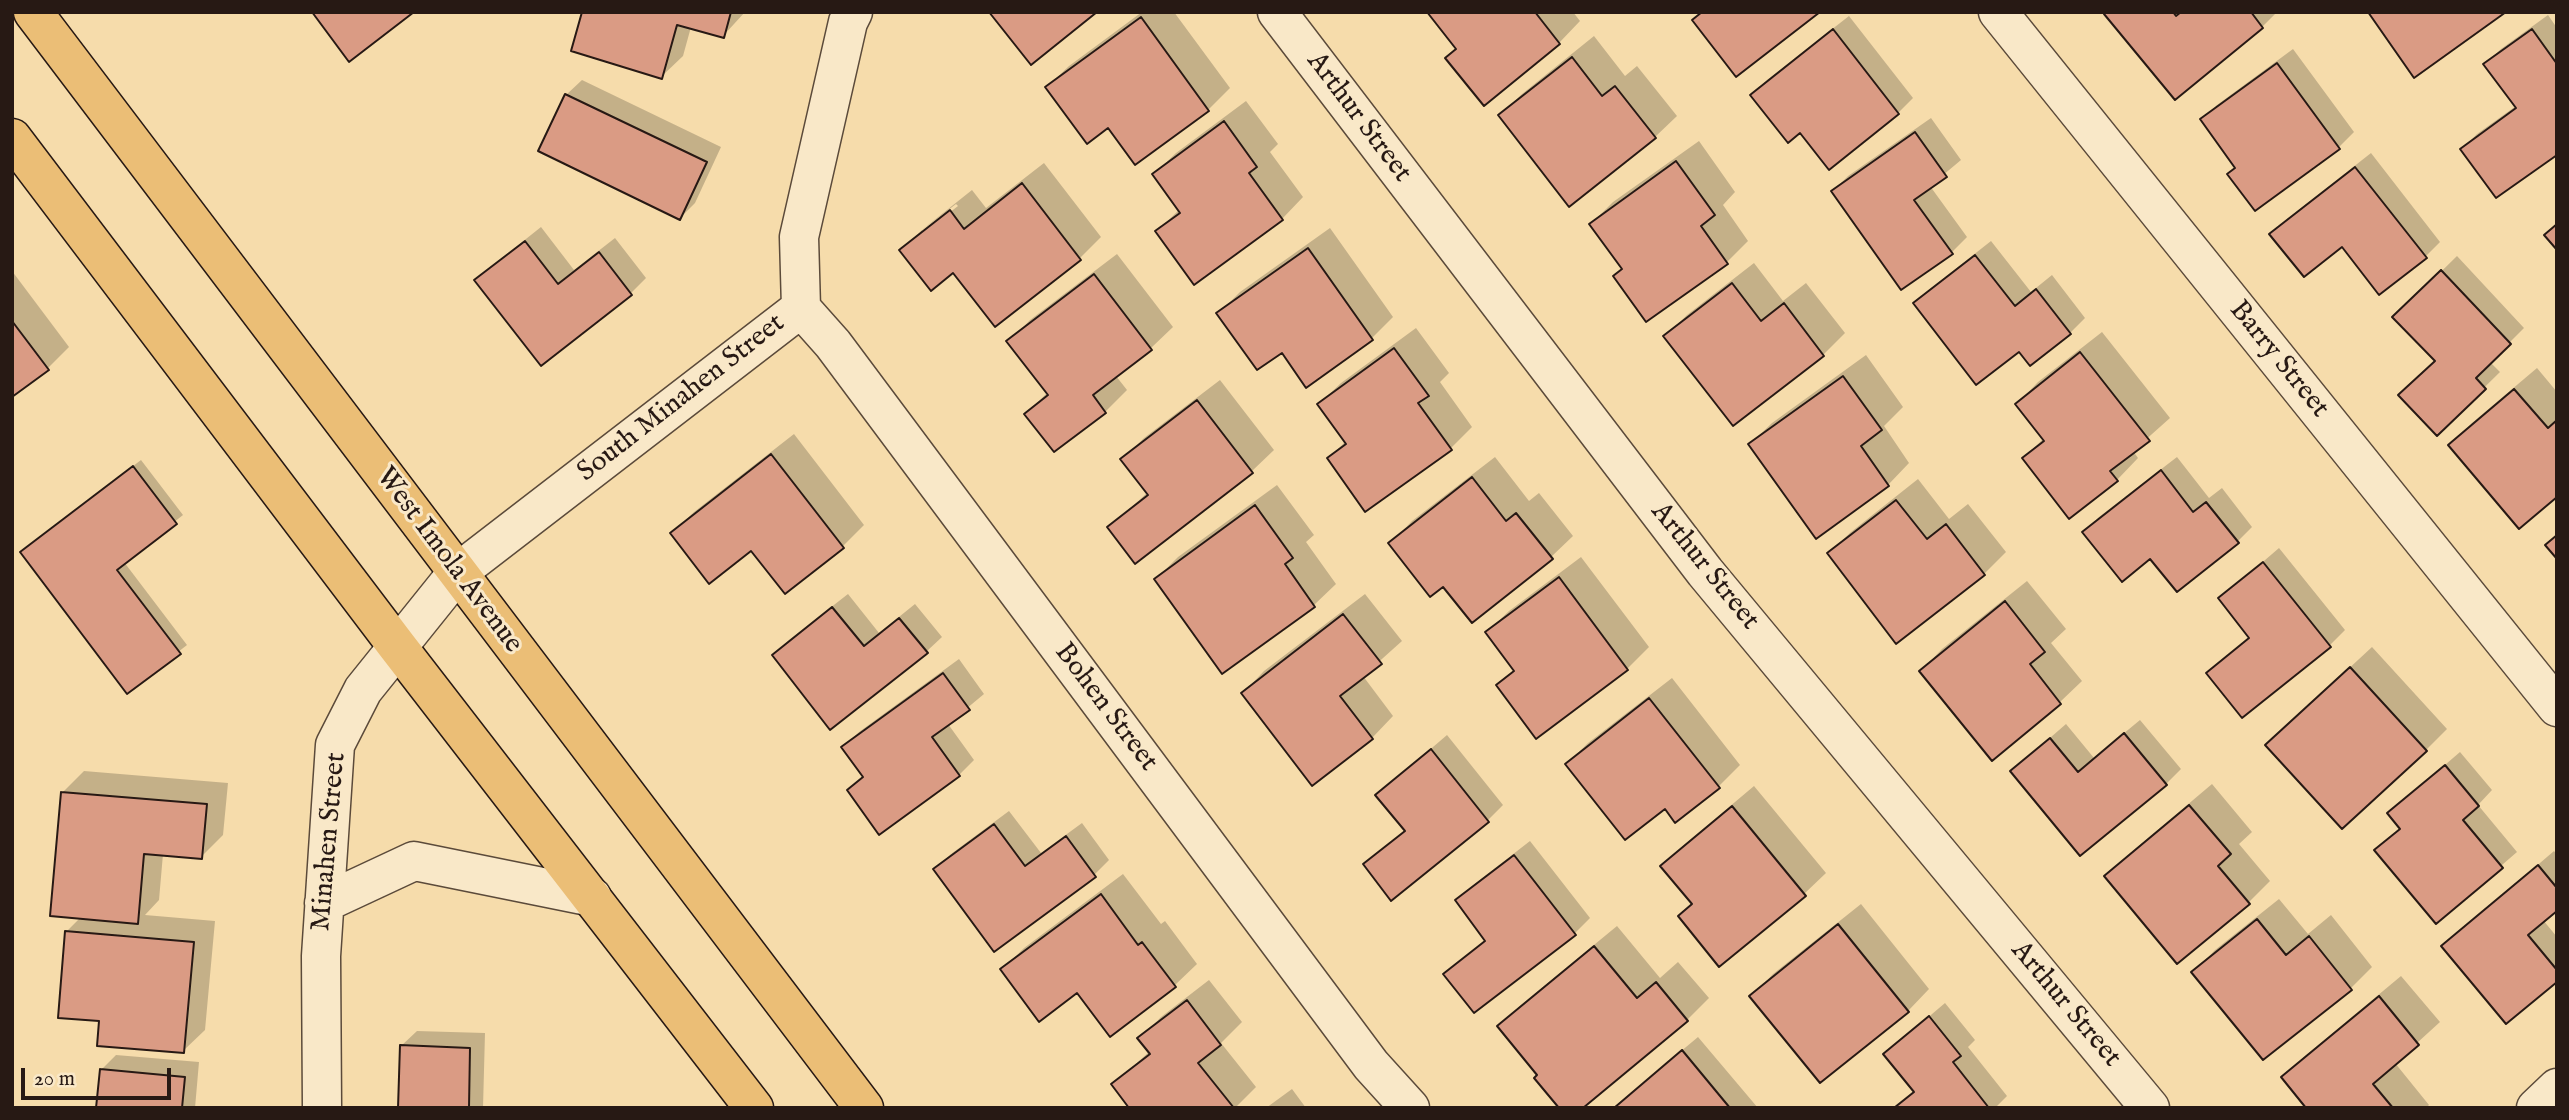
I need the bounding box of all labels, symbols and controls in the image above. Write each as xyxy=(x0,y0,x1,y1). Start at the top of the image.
street label: Arthur Street xyxy=(1298,46,1418,190)
street label: Barry Street xyxy=(2221,295,2335,425)
street label: South Minahen Street xyxy=(572,308,792,490)
street label: West Imola Avenue xyxy=(367,462,529,660)
street label: Arthur Street xyxy=(1642,497,1766,637)
street label: Bohen Street xyxy=(1046,637,1164,779)
street label: Minahen Street xyxy=(305,751,355,933)
street label: Arthur Street xyxy=(2003,935,2127,1075)
scale bar xyxy=(24,1054,175,1098)
text: 20 m xyxy=(34,1066,75,1093)

